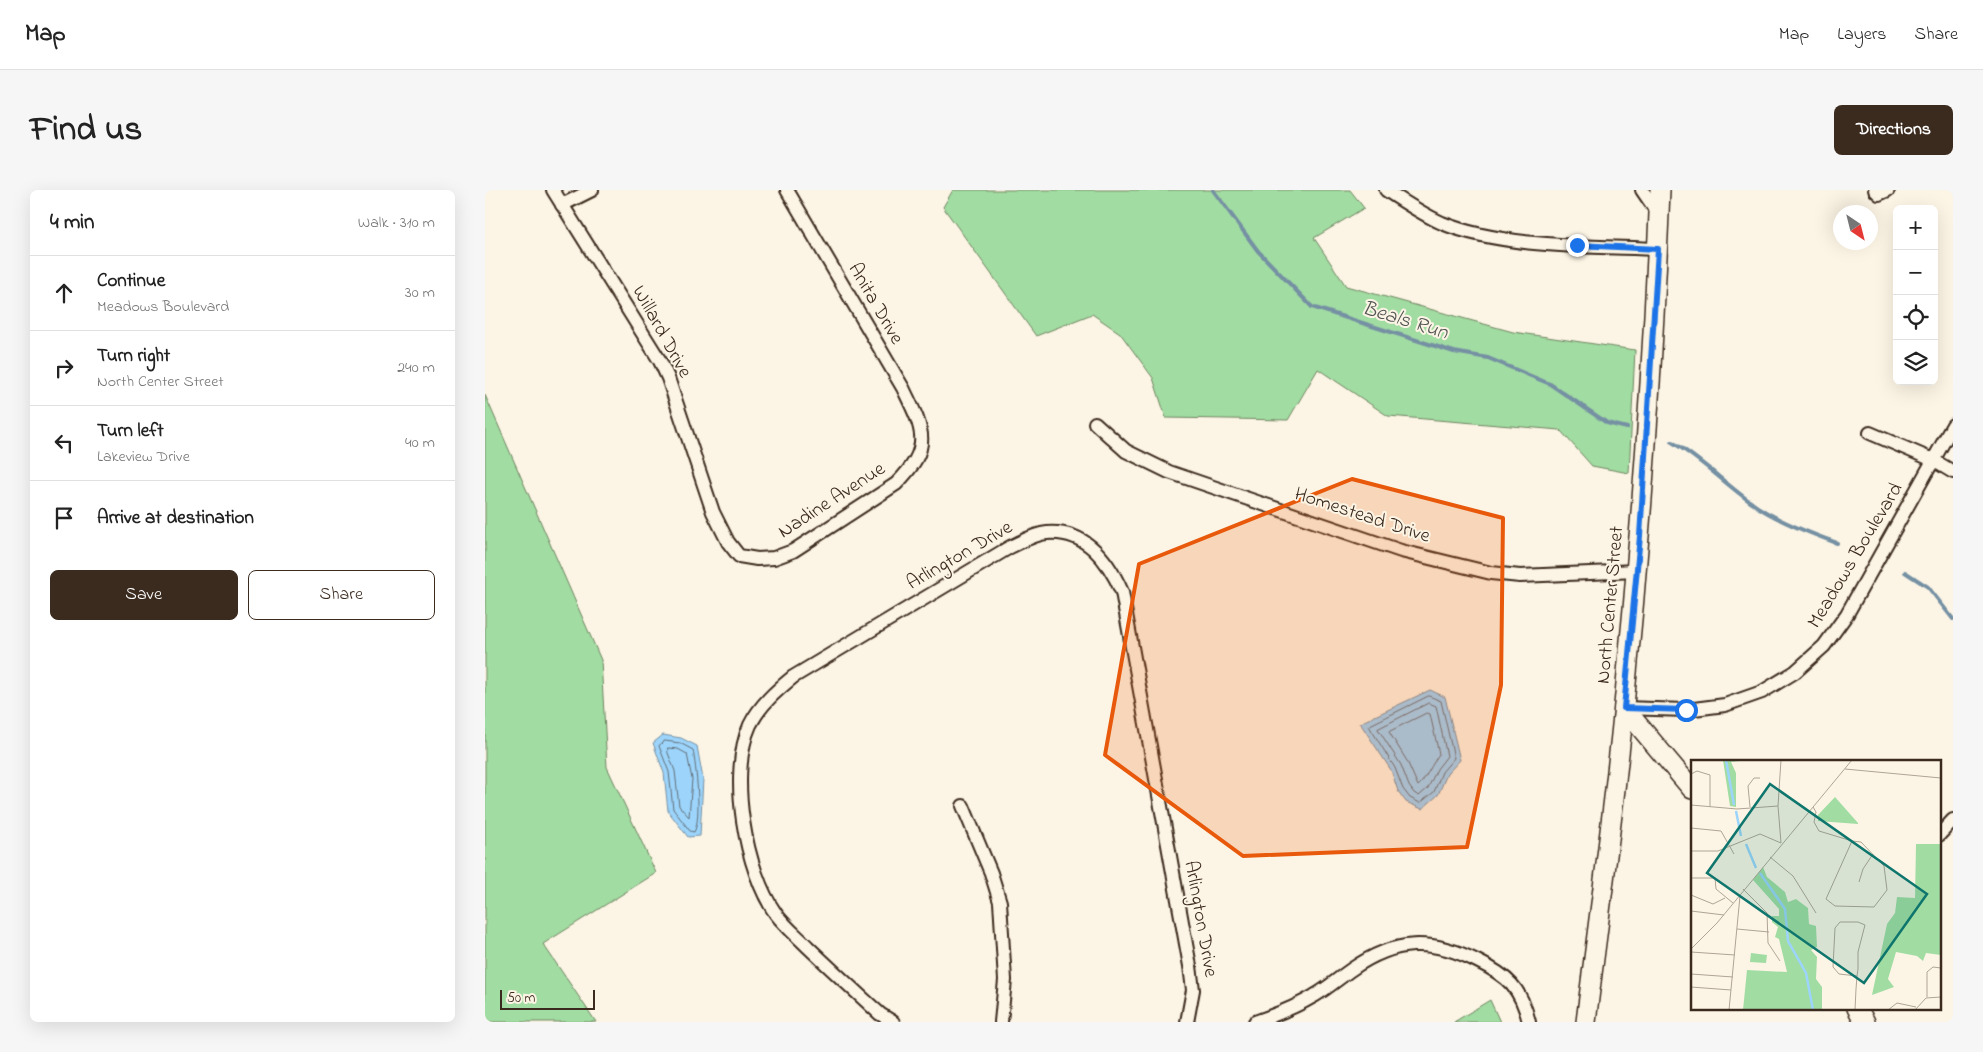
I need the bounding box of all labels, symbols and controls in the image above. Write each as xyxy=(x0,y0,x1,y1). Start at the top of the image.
text: Map xyxy=(25,17,66,52)
text: Map xyxy=(1779,22,1809,48)
text: Layers xyxy=(1837,22,1887,48)
text: Share xyxy=(1915,22,1958,48)
text: Find us xyxy=(30,105,142,156)
button: Directions xyxy=(1834,105,1953,155)
north arrow xyxy=(1833,205,1878,250)
map controls xyxy=(1893,205,1938,385)
button: + xyxy=(1893,205,1938,250)
text: 4 min xyxy=(50,208,94,238)
text: Walk · 310 m xyxy=(358,211,435,235)
route end xyxy=(1566,234,1589,257)
button: − xyxy=(1893,250,1938,295)
street label: Anita Drive xyxy=(840,258,910,350)
text: Continue xyxy=(97,268,165,295)
icon: ahead xyxy=(50,279,78,307)
street label: Willard Drive xyxy=(624,280,698,384)
text: 30 m xyxy=(405,281,435,305)
water label: Beals Run xyxy=(1358,294,1452,348)
text: Meadows Boulevard xyxy=(97,295,229,319)
button: locate xyxy=(1893,295,1938,340)
button: layers xyxy=(1893,340,1938,385)
text: Turn right xyxy=(97,343,170,370)
icon: right xyxy=(50,354,78,382)
text: 240 m xyxy=(397,356,435,380)
text: North Center Street xyxy=(97,370,224,394)
text: Turn left xyxy=(97,418,164,445)
icon: left xyxy=(50,429,78,457)
text: 40 m xyxy=(405,431,435,455)
text: Lakeview Drive xyxy=(97,445,190,469)
street label: Nadine Avenue xyxy=(773,455,891,547)
street label: Meadows Boulevard xyxy=(1801,478,1911,634)
street label: Homestead Drive xyxy=(1290,480,1434,552)
icon: arrive xyxy=(50,504,78,532)
text: Arrive at destination xyxy=(97,505,254,532)
street label: Arlington Drive xyxy=(902,514,1019,599)
street label: North Center Street xyxy=(1590,525,1632,685)
button: Save xyxy=(50,570,238,620)
button: Share xyxy=(248,570,435,620)
route start xyxy=(1675,699,1698,722)
inset map xyxy=(1691,760,1941,1010)
street label: Arlington Drive xyxy=(1174,858,1225,980)
scale bar xyxy=(500,987,595,1010)
text: 50 m xyxy=(507,988,535,1009)

